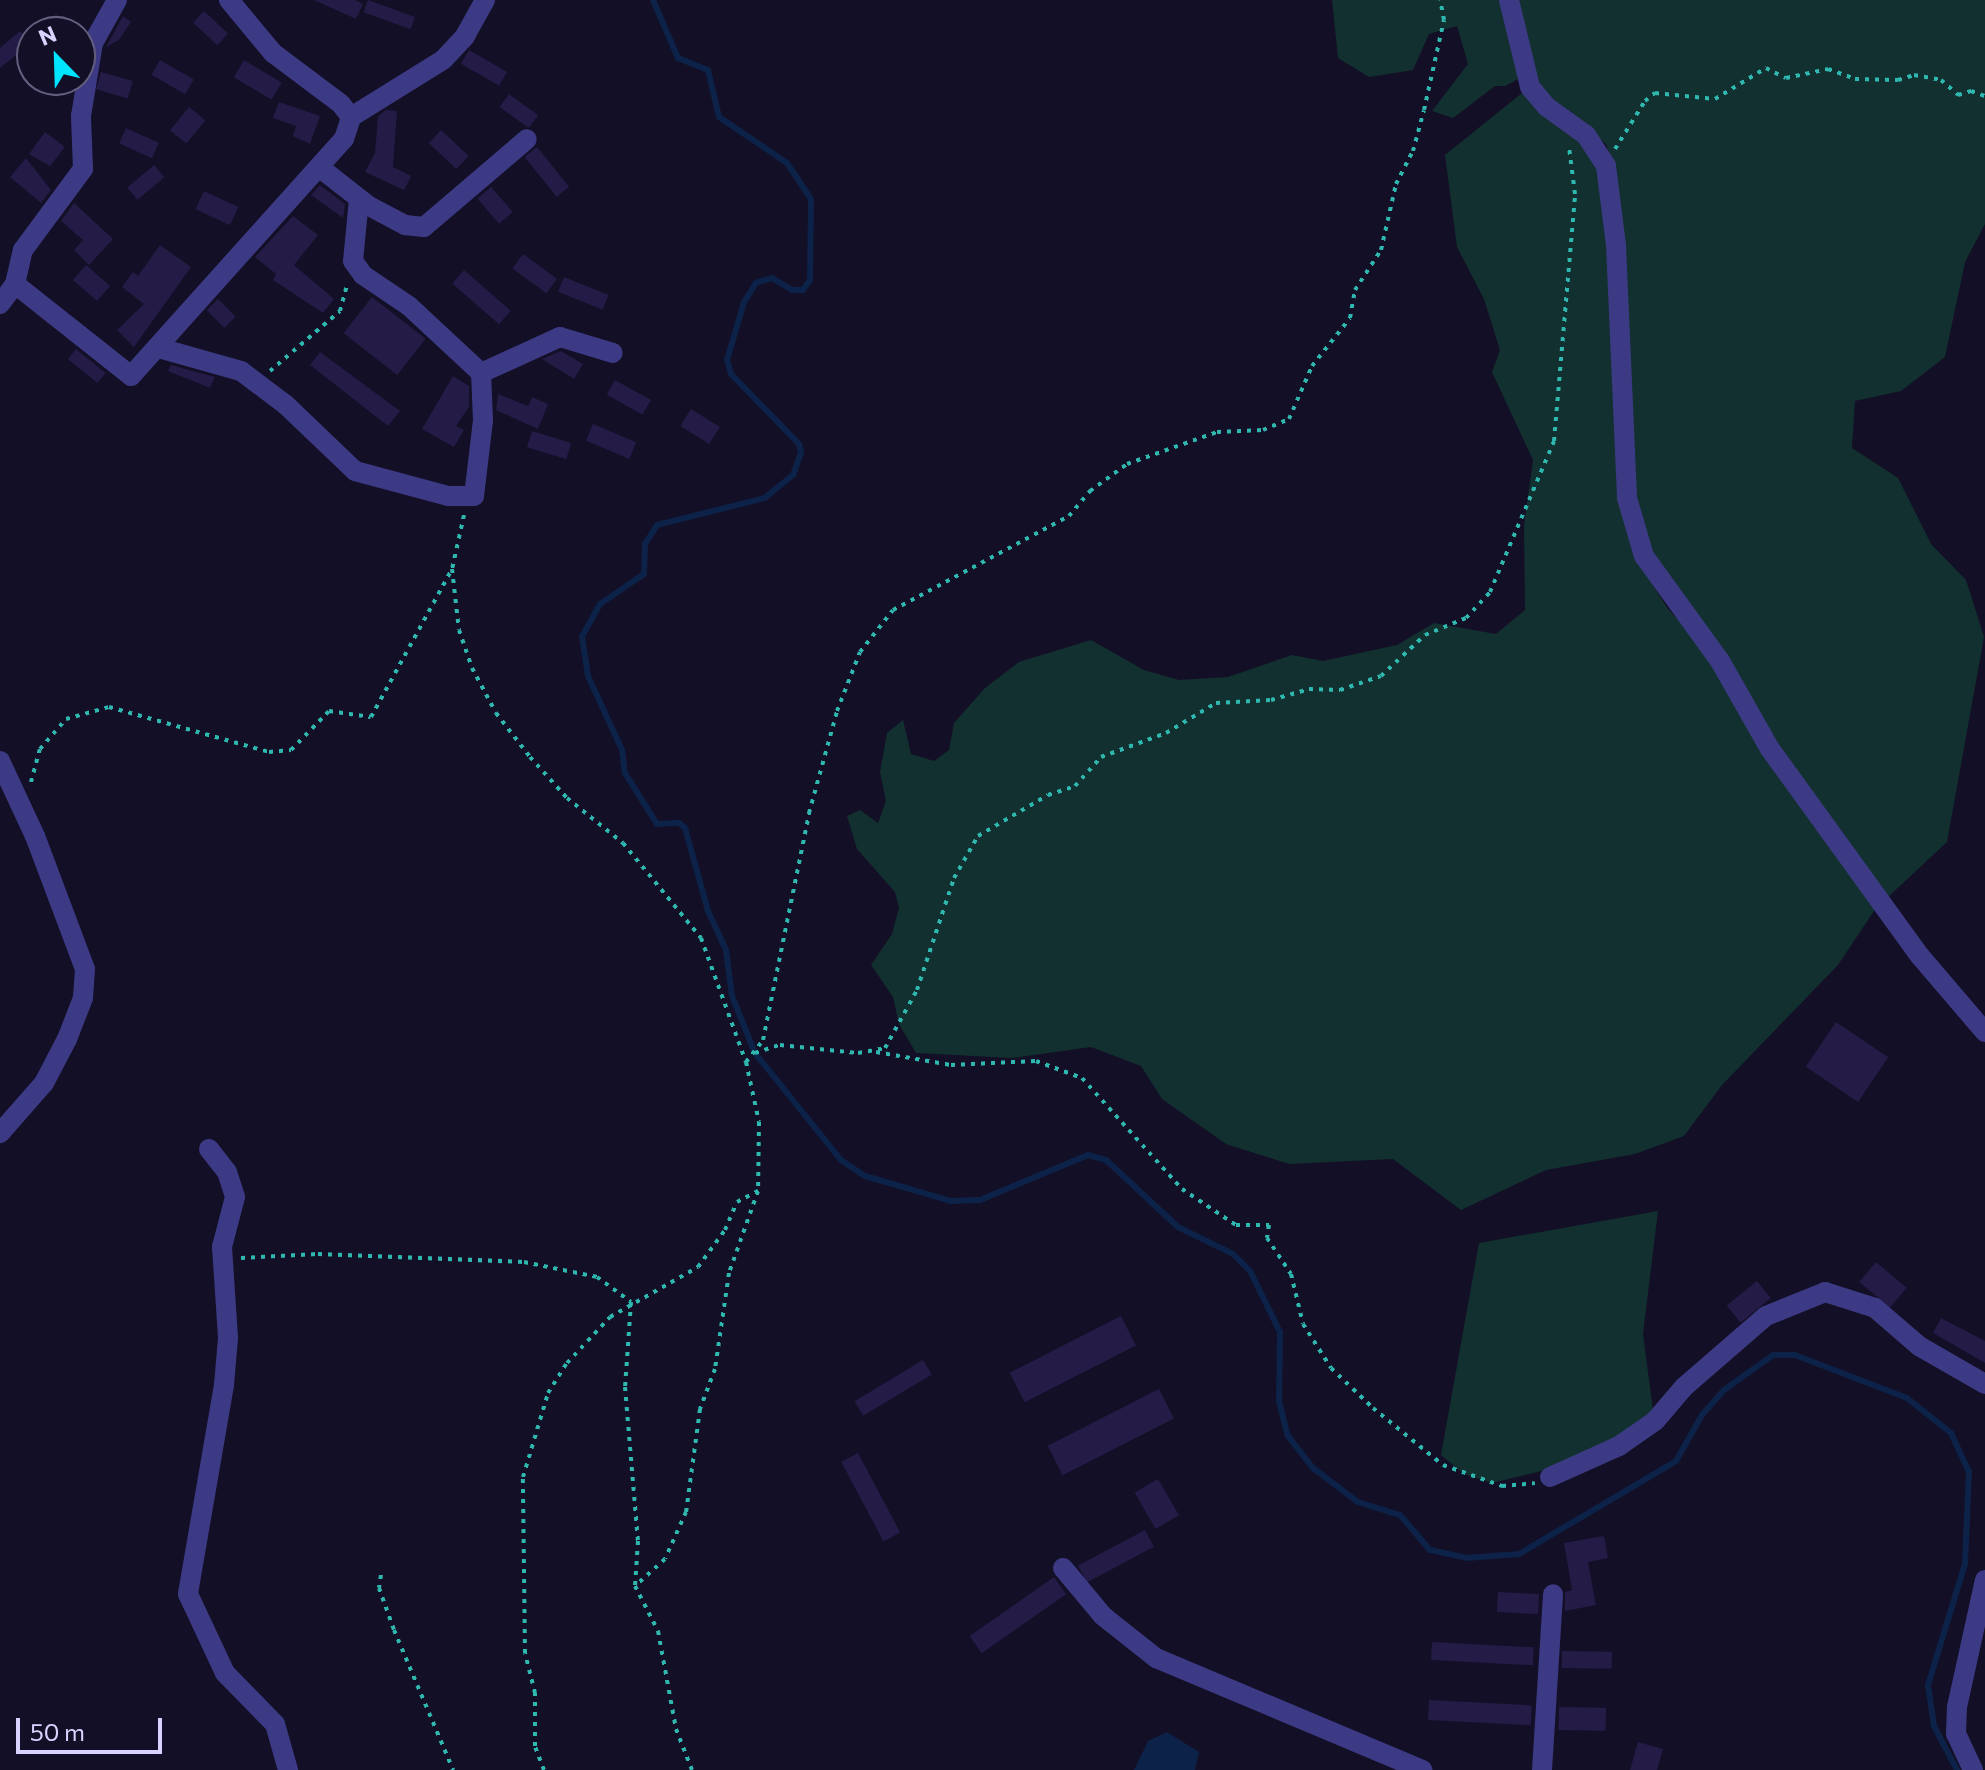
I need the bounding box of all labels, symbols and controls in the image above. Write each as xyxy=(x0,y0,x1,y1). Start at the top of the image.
north arrow xyxy=(16,16,96,96)
text: N xyxy=(34,20,60,51)
scale bar xyxy=(20,1702,166,1752)
text: 50 m xyxy=(30,1717,85,1746)

